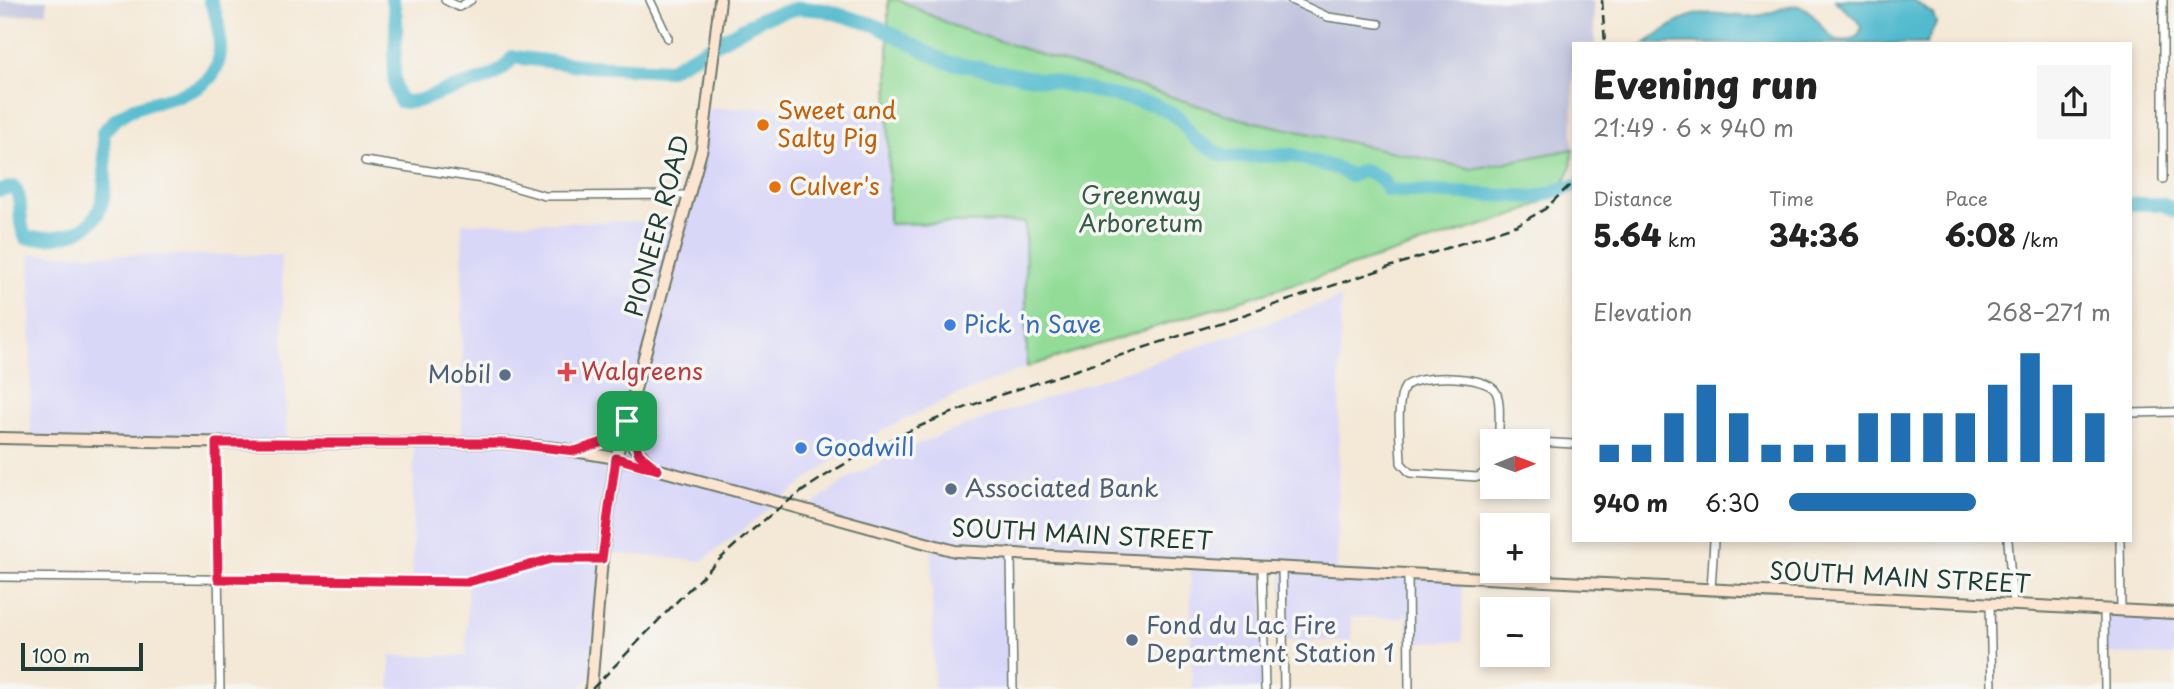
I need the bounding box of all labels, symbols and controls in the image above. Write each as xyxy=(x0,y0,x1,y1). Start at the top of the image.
text: Evening run xyxy=(1593,55,1818,112)
button: share xyxy=(2037,65,2111,139)
place label: Sweet and Salty Pig xyxy=(777,91,897,155)
text: 21:49 · 6 × 940 m xyxy=(1593,110,1794,145)
marker: Sweet and Salty Pig xyxy=(755,117,771,133)
street label: PIONEER ROAD xyxy=(615,131,698,320)
place label: Culver's xyxy=(789,167,880,203)
park label: Greenway Arboretum xyxy=(1079,176,1203,240)
marker: Culver's xyxy=(767,179,783,195)
text: Distance xyxy=(1593,184,1673,212)
text: Time xyxy=(1769,184,1814,212)
text: Pace xyxy=(1945,184,1988,212)
text: 5.64 xyxy=(1593,212,1661,257)
text: 34:36 xyxy=(1769,212,1859,257)
text: 6:08 xyxy=(1945,212,2016,257)
text: km xyxy=(1661,225,1696,253)
text: /km xyxy=(2016,225,2059,253)
text: Elevation xyxy=(1593,294,1692,329)
text: 268–271 m xyxy=(1986,294,2111,329)
place label: Pick 'n Save xyxy=(964,305,1101,341)
marker: Pick 'n Save xyxy=(942,317,958,333)
place label: Walgreens xyxy=(581,352,703,388)
place label: Mobil xyxy=(428,355,491,391)
marker: Walgreens xyxy=(559,364,575,380)
marker: Mobil xyxy=(497,367,513,383)
pin xyxy=(597,391,657,451)
icon: arrive xyxy=(608,402,646,440)
place label: Goodwill xyxy=(815,428,914,464)
north arrow xyxy=(1480,429,1550,499)
map controls xyxy=(1480,429,1550,667)
marker: Goodwill xyxy=(793,440,809,456)
place label: Associated Bank xyxy=(965,469,1159,505)
marker: Associated Bank xyxy=(943,481,959,497)
text: 940 m xyxy=(1593,485,1668,520)
text: 6:30 xyxy=(1705,485,1760,520)
street label: SOUTH MAIN STREET xyxy=(951,508,1214,558)
button: + xyxy=(1480,513,1550,583)
street label: SOUTH MAIN STREET xyxy=(1769,551,2032,601)
button: − xyxy=(1480,597,1550,667)
place label: Fond du Lac Fire Department Station 1 xyxy=(1146,606,1394,670)
marker: Fond du Lac Fire Department Station 1 xyxy=(1124,632,1140,648)
scale bar xyxy=(21,640,144,672)
text: 100 m xyxy=(32,641,90,669)

